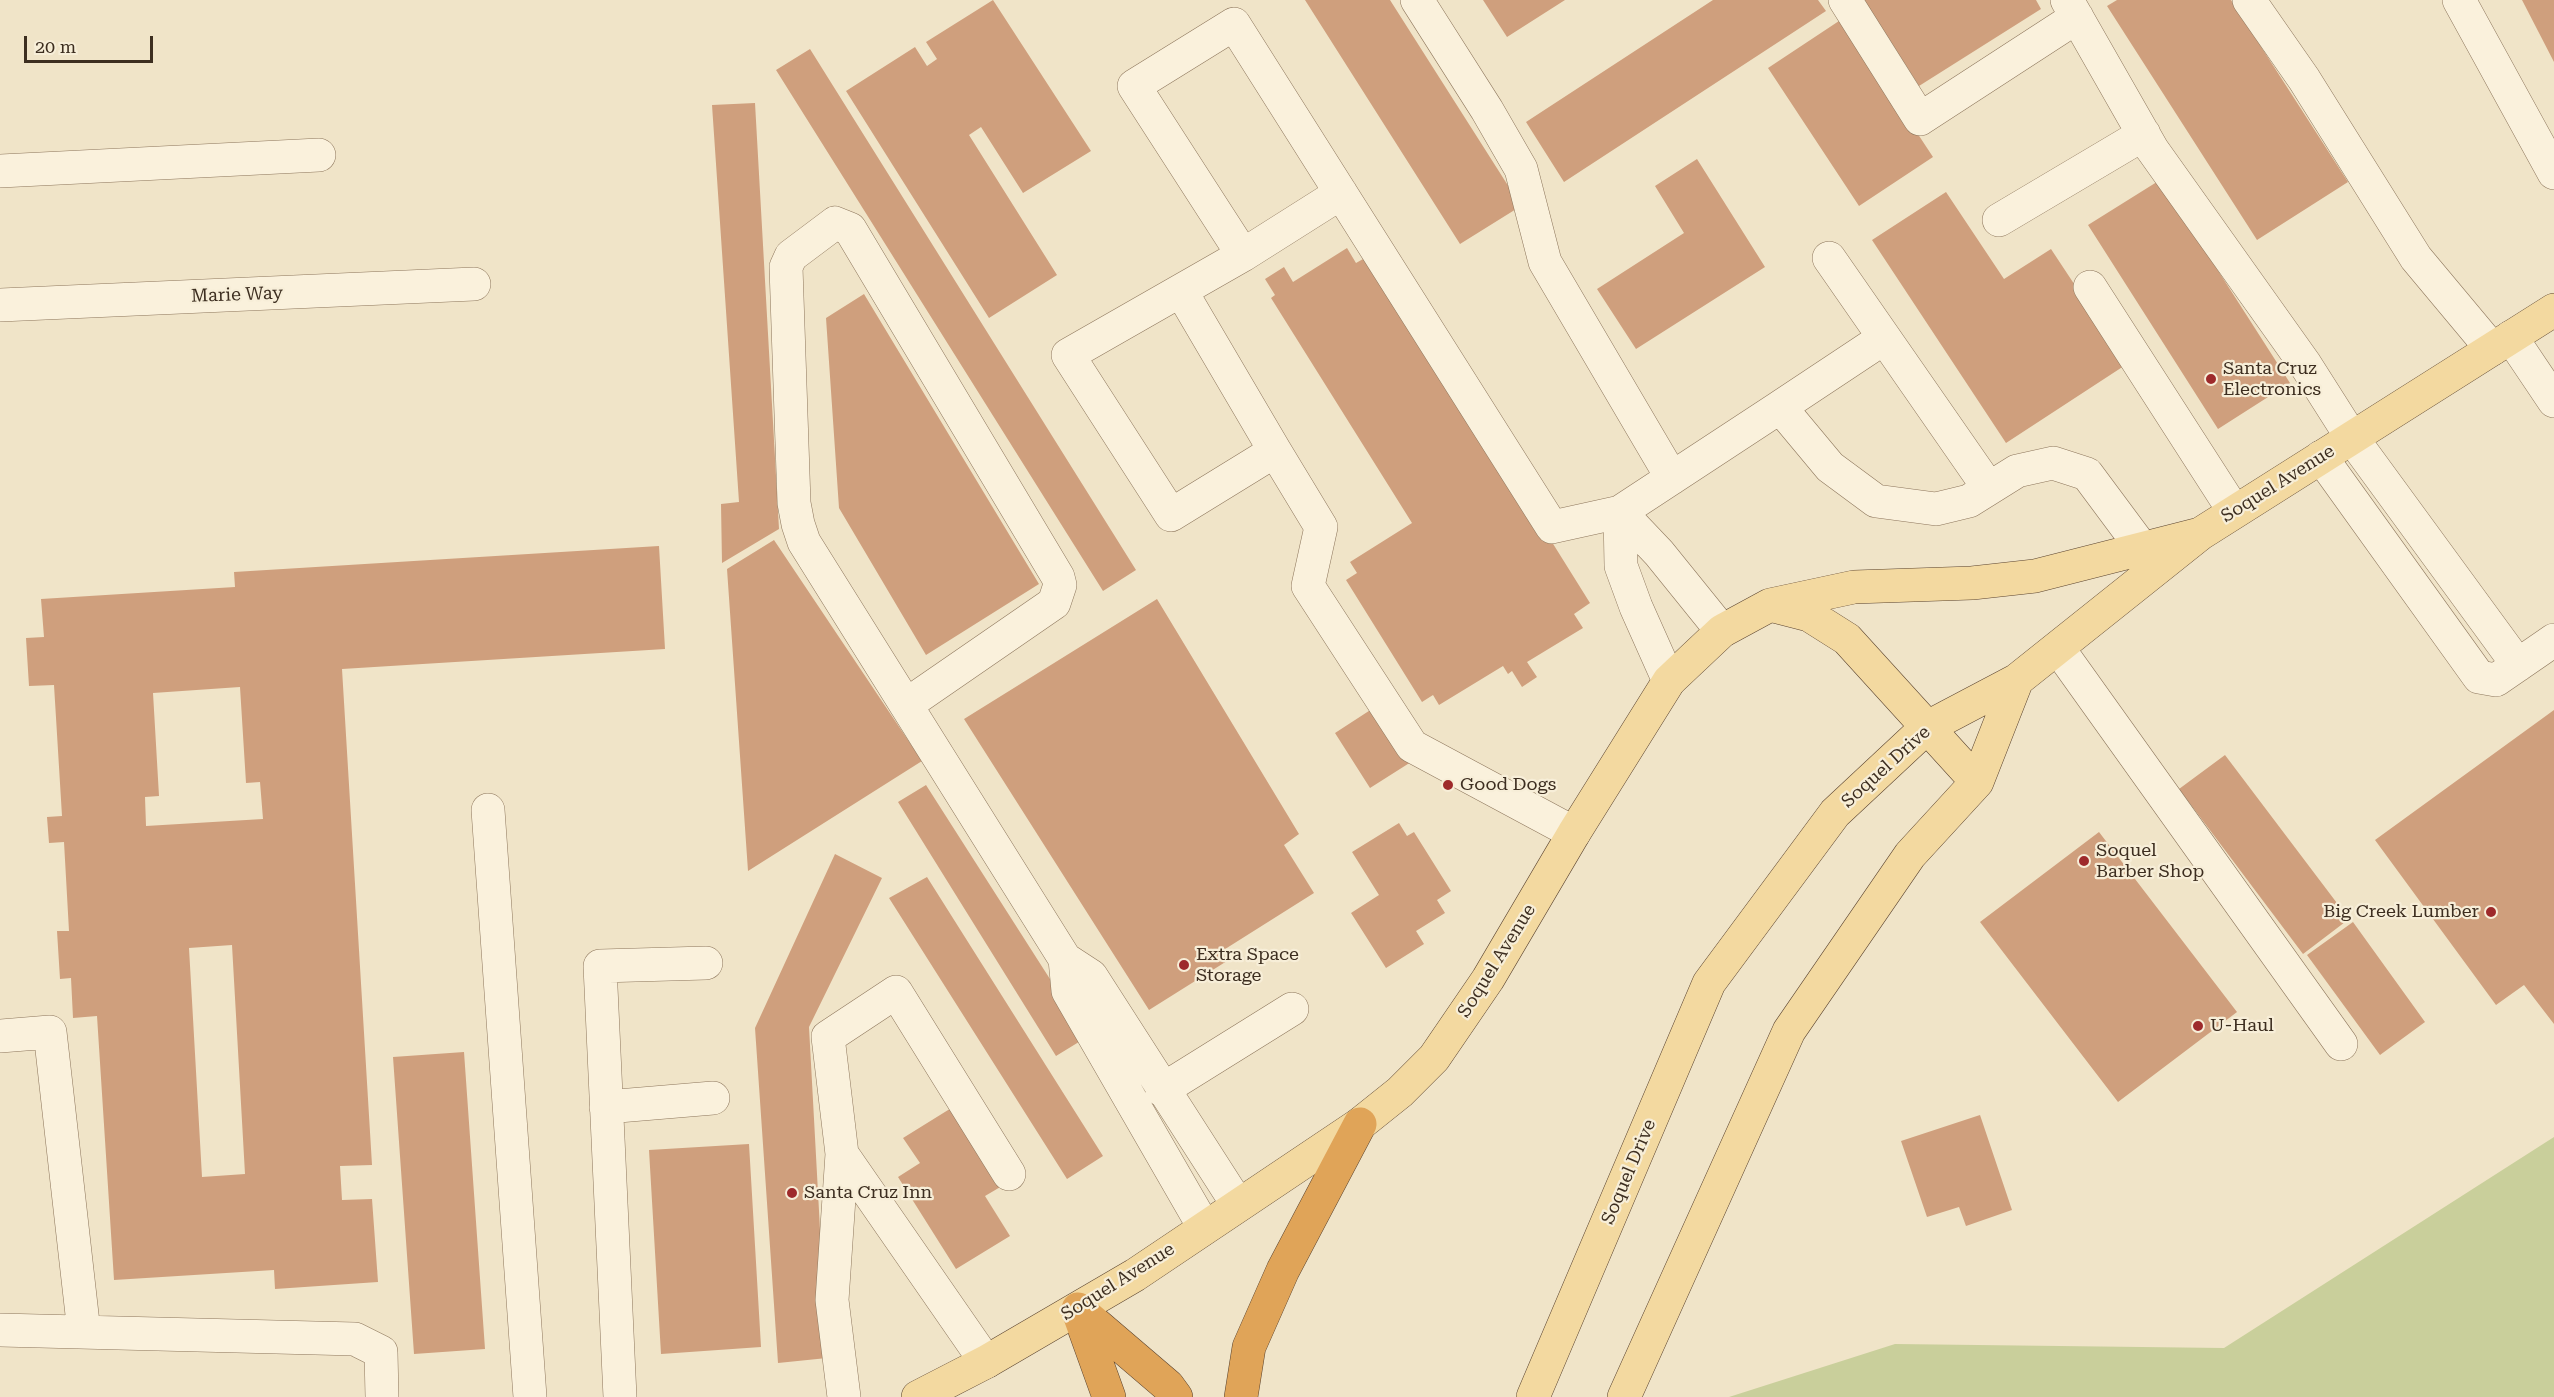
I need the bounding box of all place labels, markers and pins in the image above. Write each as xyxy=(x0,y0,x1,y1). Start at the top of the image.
place label: Santa Cruz Electronics xyxy=(2223,358,2321,400)
marker: Santa Cruz Electronics xyxy=(2204,372,2218,386)
place label: Good Dogs xyxy=(1460,774,1556,796)
marker: Good Dogs xyxy=(1441,778,1455,792)
place label: Soquel Barber Shop xyxy=(2096,840,2204,882)
marker: Soquel Barber Shop xyxy=(2077,854,2091,868)
place label: Big Creek Lumber xyxy=(2323,901,2479,923)
marker: Big Creek Lumber xyxy=(2484,905,2498,919)
place label: Extra Space Storage xyxy=(1196,944,1299,986)
marker: Extra Space Storage xyxy=(1177,958,1191,972)
place label: U-Haul xyxy=(2210,1015,2274,1037)
marker: U-Haul xyxy=(2191,1019,2205,1033)
place label: Santa Cruz Inn xyxy=(804,1182,932,1204)
marker: Santa Cruz Inn xyxy=(785,1186,799,1200)

